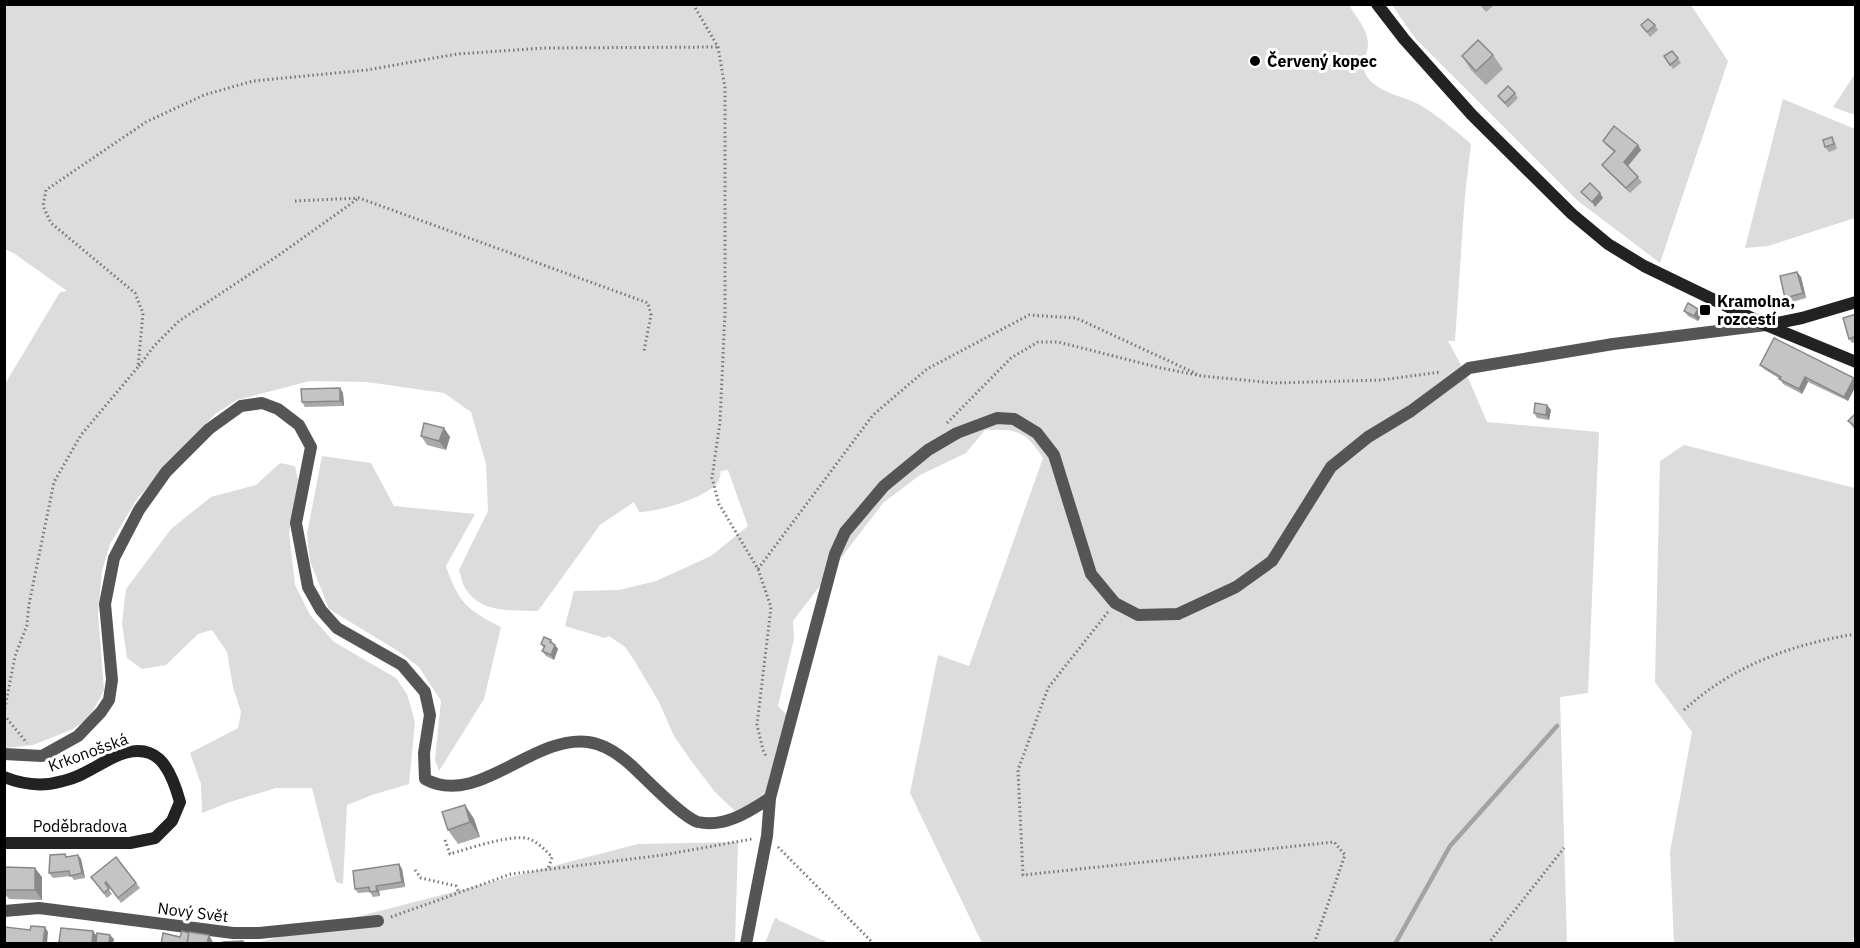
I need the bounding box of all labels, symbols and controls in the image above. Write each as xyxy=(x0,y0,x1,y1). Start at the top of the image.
place label: Červený kopec xyxy=(1267,50,1377,71)
marker: Červený kopec xyxy=(1248,54,1262,68)
place label: Kramolna, rozcestí xyxy=(1717,291,1795,329)
marker: Kramolna, rozcestí xyxy=(1698,303,1712,317)
street label: Krkonošská xyxy=(45,728,131,776)
street label: Poděbradova xyxy=(33,816,128,836)
street label: Nový Svět xyxy=(156,898,230,926)

